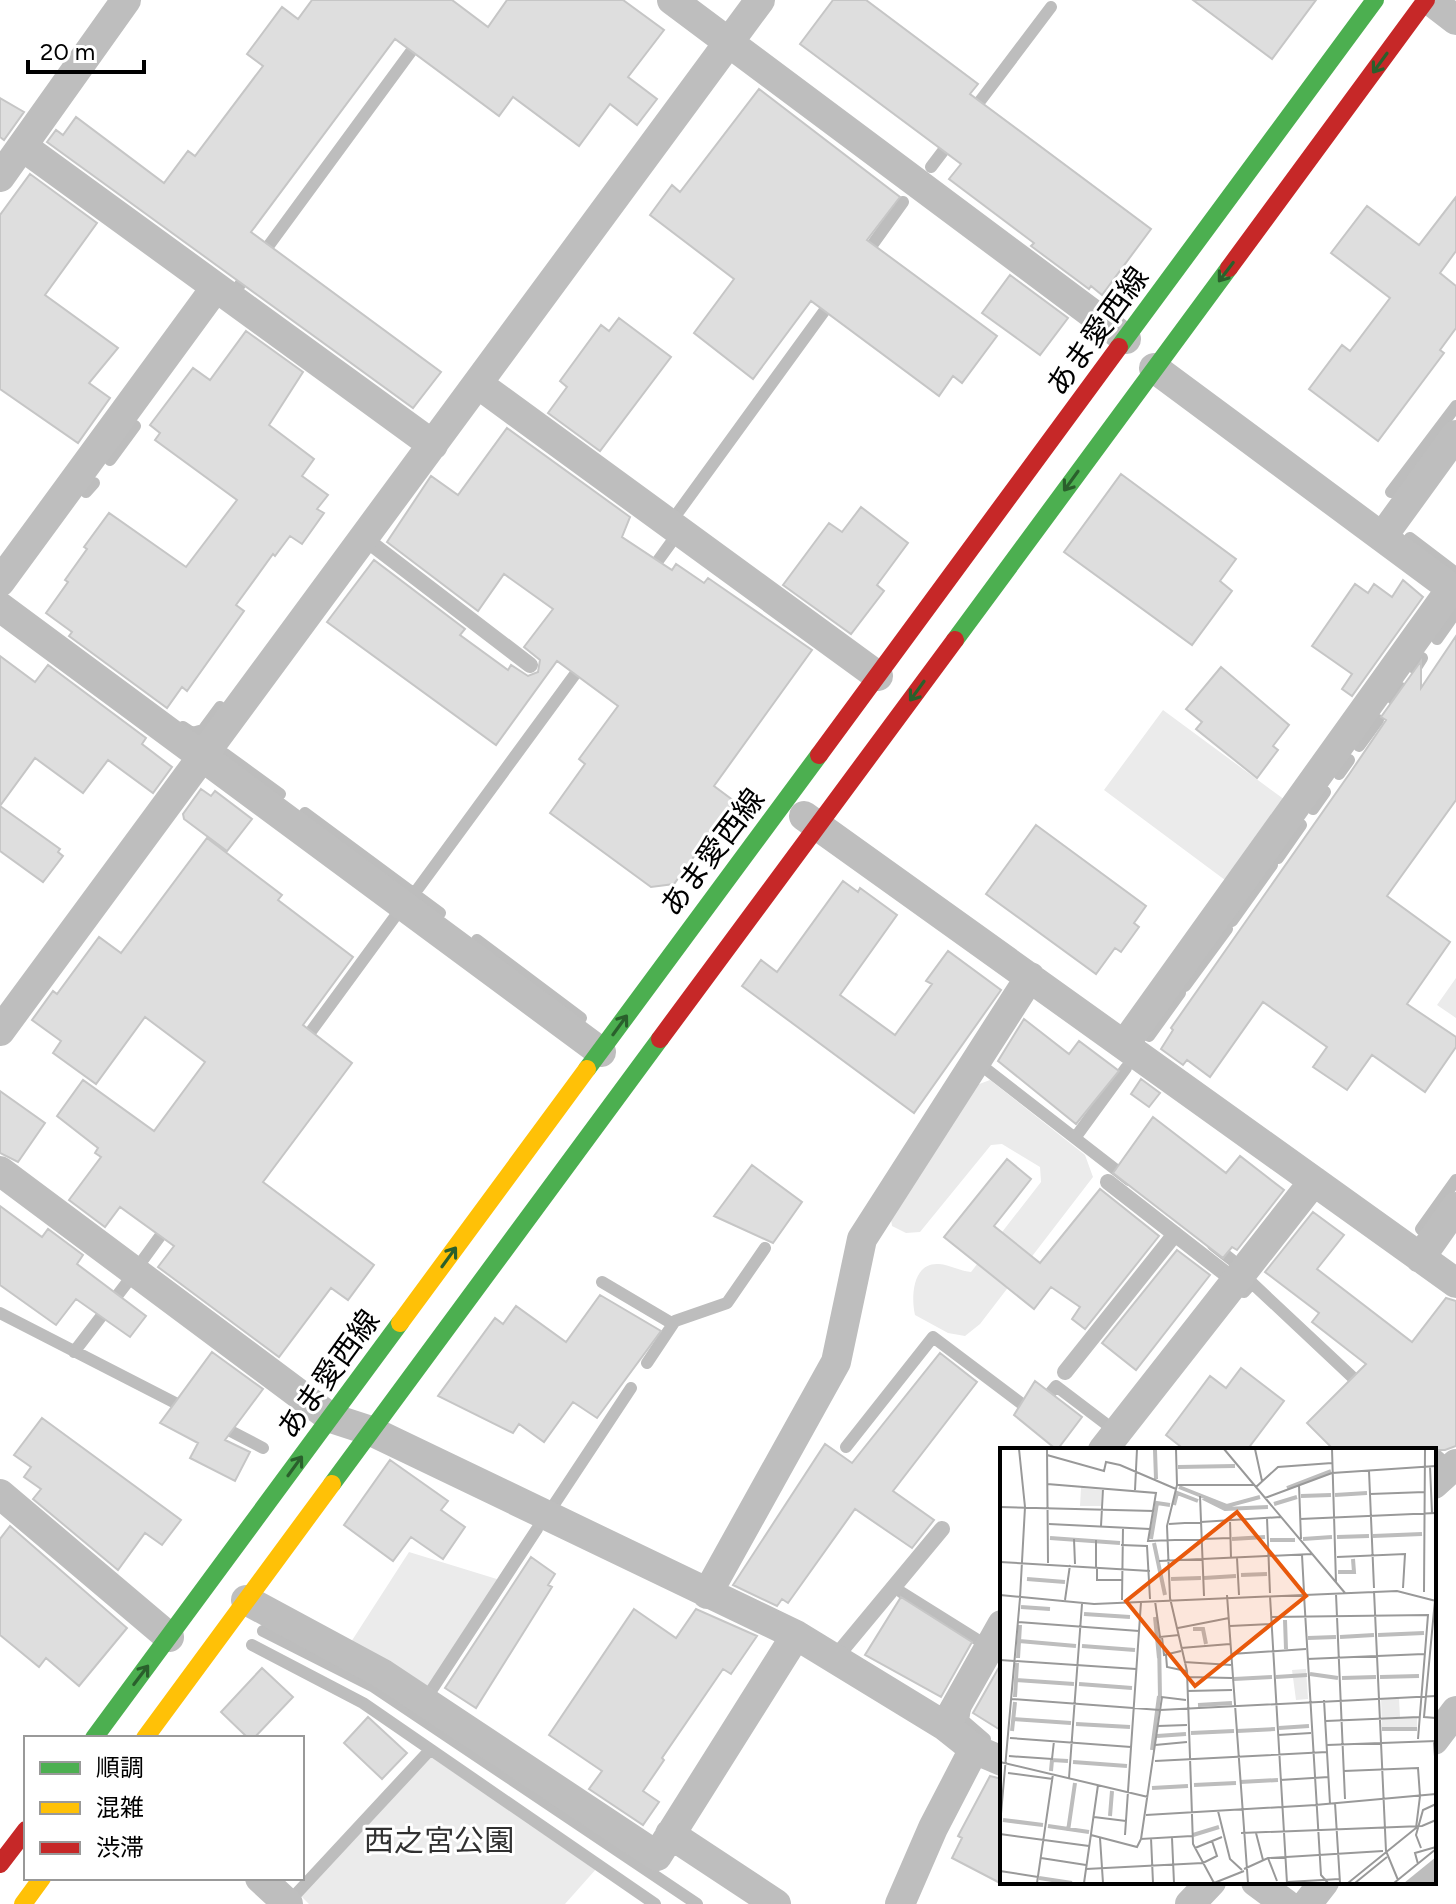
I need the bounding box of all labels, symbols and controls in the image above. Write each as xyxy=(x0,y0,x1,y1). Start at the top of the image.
scale bar xyxy=(28,24,144,74)
text: 20 m xyxy=(40,37,95,66)
one-way arrow xyxy=(1371,52,1388,73)
street label: あま愛西線 xyxy=(1038,259,1156,403)
one-way arrow xyxy=(1217,261,1234,282)
one-way arrow xyxy=(1063,470,1079,492)
one-way arrow xyxy=(909,679,925,701)
street label: あま愛西線 xyxy=(652,781,772,923)
one-way arrow xyxy=(611,1015,628,1036)
one-way arrow xyxy=(441,1247,458,1268)
street label: あま愛西線 xyxy=(269,1302,387,1446)
inset map xyxy=(1000,1448,1436,1884)
one-way arrow xyxy=(287,1456,303,1478)
one-way arrow xyxy=(132,1665,149,1687)
legend xyxy=(24,1736,304,1880)
text: 順調 xyxy=(96,1753,144,1782)
text: 混雑 xyxy=(96,1793,144,1822)
park label: 西之宮公園 xyxy=(364,1822,514,1859)
text: 渋滞 xyxy=(96,1833,144,1862)

